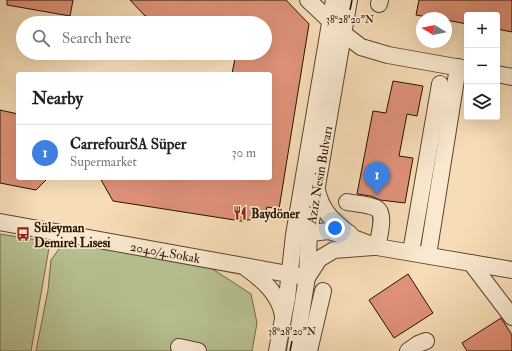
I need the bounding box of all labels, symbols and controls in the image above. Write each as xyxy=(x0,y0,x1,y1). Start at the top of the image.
north arrow xyxy=(416,12,452,48)
map controls xyxy=(464,12,500,120)
button: + xyxy=(464,12,500,48)
text: 38°28'20"N xyxy=(326,14,374,26)
search box xyxy=(16,16,272,60)
icon: search xyxy=(30,27,52,49)
text: Search here xyxy=(62,29,131,48)
button: − xyxy=(464,48,500,84)
button: layers xyxy=(464,84,500,120)
text: Nearby xyxy=(32,88,83,109)
street label: Aziz Nesin Bulvarı xyxy=(304,124,336,226)
text: CarrefourSA Süper xyxy=(70,135,186,154)
text: 1 xyxy=(43,145,47,161)
text: 30 m xyxy=(232,145,256,161)
text: Supermarket xyxy=(70,154,137,170)
pin: 1 xyxy=(364,162,390,195)
restaurant icon: Baydöner xyxy=(232,205,248,221)
place label: Baydöner xyxy=(251,206,301,223)
your location xyxy=(325,218,345,238)
place label: Süleyman Demirel Lisesi xyxy=(34,220,111,251)
bus stop icon: Süleyman Demirel Lisesi xyxy=(15,226,31,242)
street label: 2040/4.Sokak xyxy=(129,239,202,267)
text: 38°28'20"N xyxy=(268,326,316,338)

